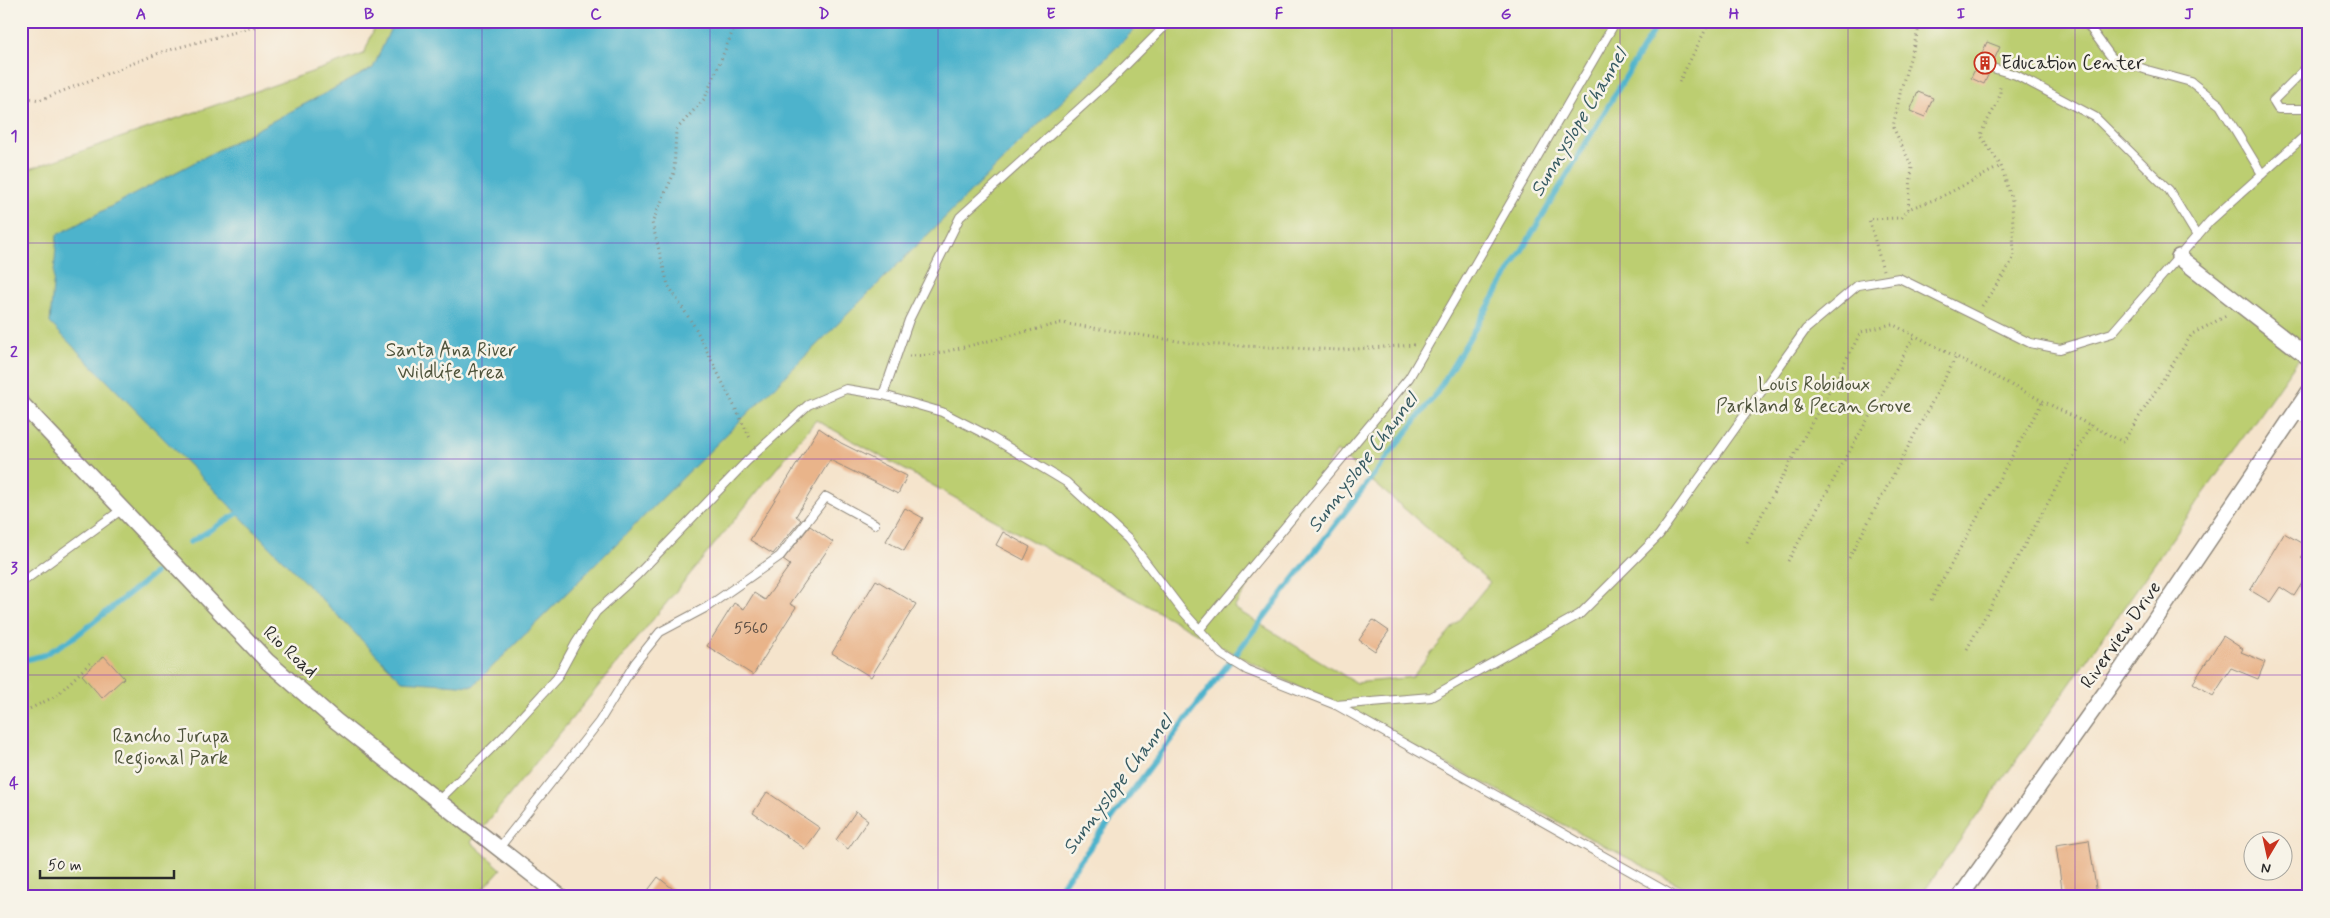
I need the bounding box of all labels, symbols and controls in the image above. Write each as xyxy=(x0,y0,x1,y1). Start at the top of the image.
text: A xyxy=(136,4,146,25)
text: B xyxy=(364,4,374,25)
text: C xyxy=(590,4,602,25)
text: D xyxy=(818,4,830,25)
text: E xyxy=(1046,4,1056,25)
text: F xyxy=(1275,4,1284,25)
text: G xyxy=(1501,4,1512,25)
text: H xyxy=(1729,4,1740,25)
text: I xyxy=(1957,4,1966,25)
text: J xyxy=(2184,4,2194,25)
water label: Sunnyslope Channel xyxy=(1524,41,1635,202)
building icon: Education Center xyxy=(1973,51,1997,75)
place label: Education Center xyxy=(2001,51,2144,76)
text: 1 xyxy=(10,126,18,147)
park label: Santa Ana River Wildlife Area xyxy=(386,338,516,385)
text: 2 xyxy=(10,342,18,363)
park label: Louis Robidoux Parkland & Pecan Grove xyxy=(1716,372,1912,419)
water label: Sunnyslope Channel xyxy=(1302,385,1426,538)
text: 3 xyxy=(10,558,18,579)
street label: Riverview Drive xyxy=(2075,576,2167,694)
house number: 5560 xyxy=(734,618,768,639)
street label: Rio Road xyxy=(257,620,323,684)
water label: Sunnyslope Channel xyxy=(1057,707,1181,860)
park label: Rancho Jurupa Regional Park xyxy=(113,724,229,774)
text: 4 xyxy=(9,773,19,794)
north arrow xyxy=(2242,830,2292,880)
scale bar xyxy=(40,848,174,880)
text: 50 m xyxy=(48,856,82,876)
text: N xyxy=(2260,858,2272,877)

